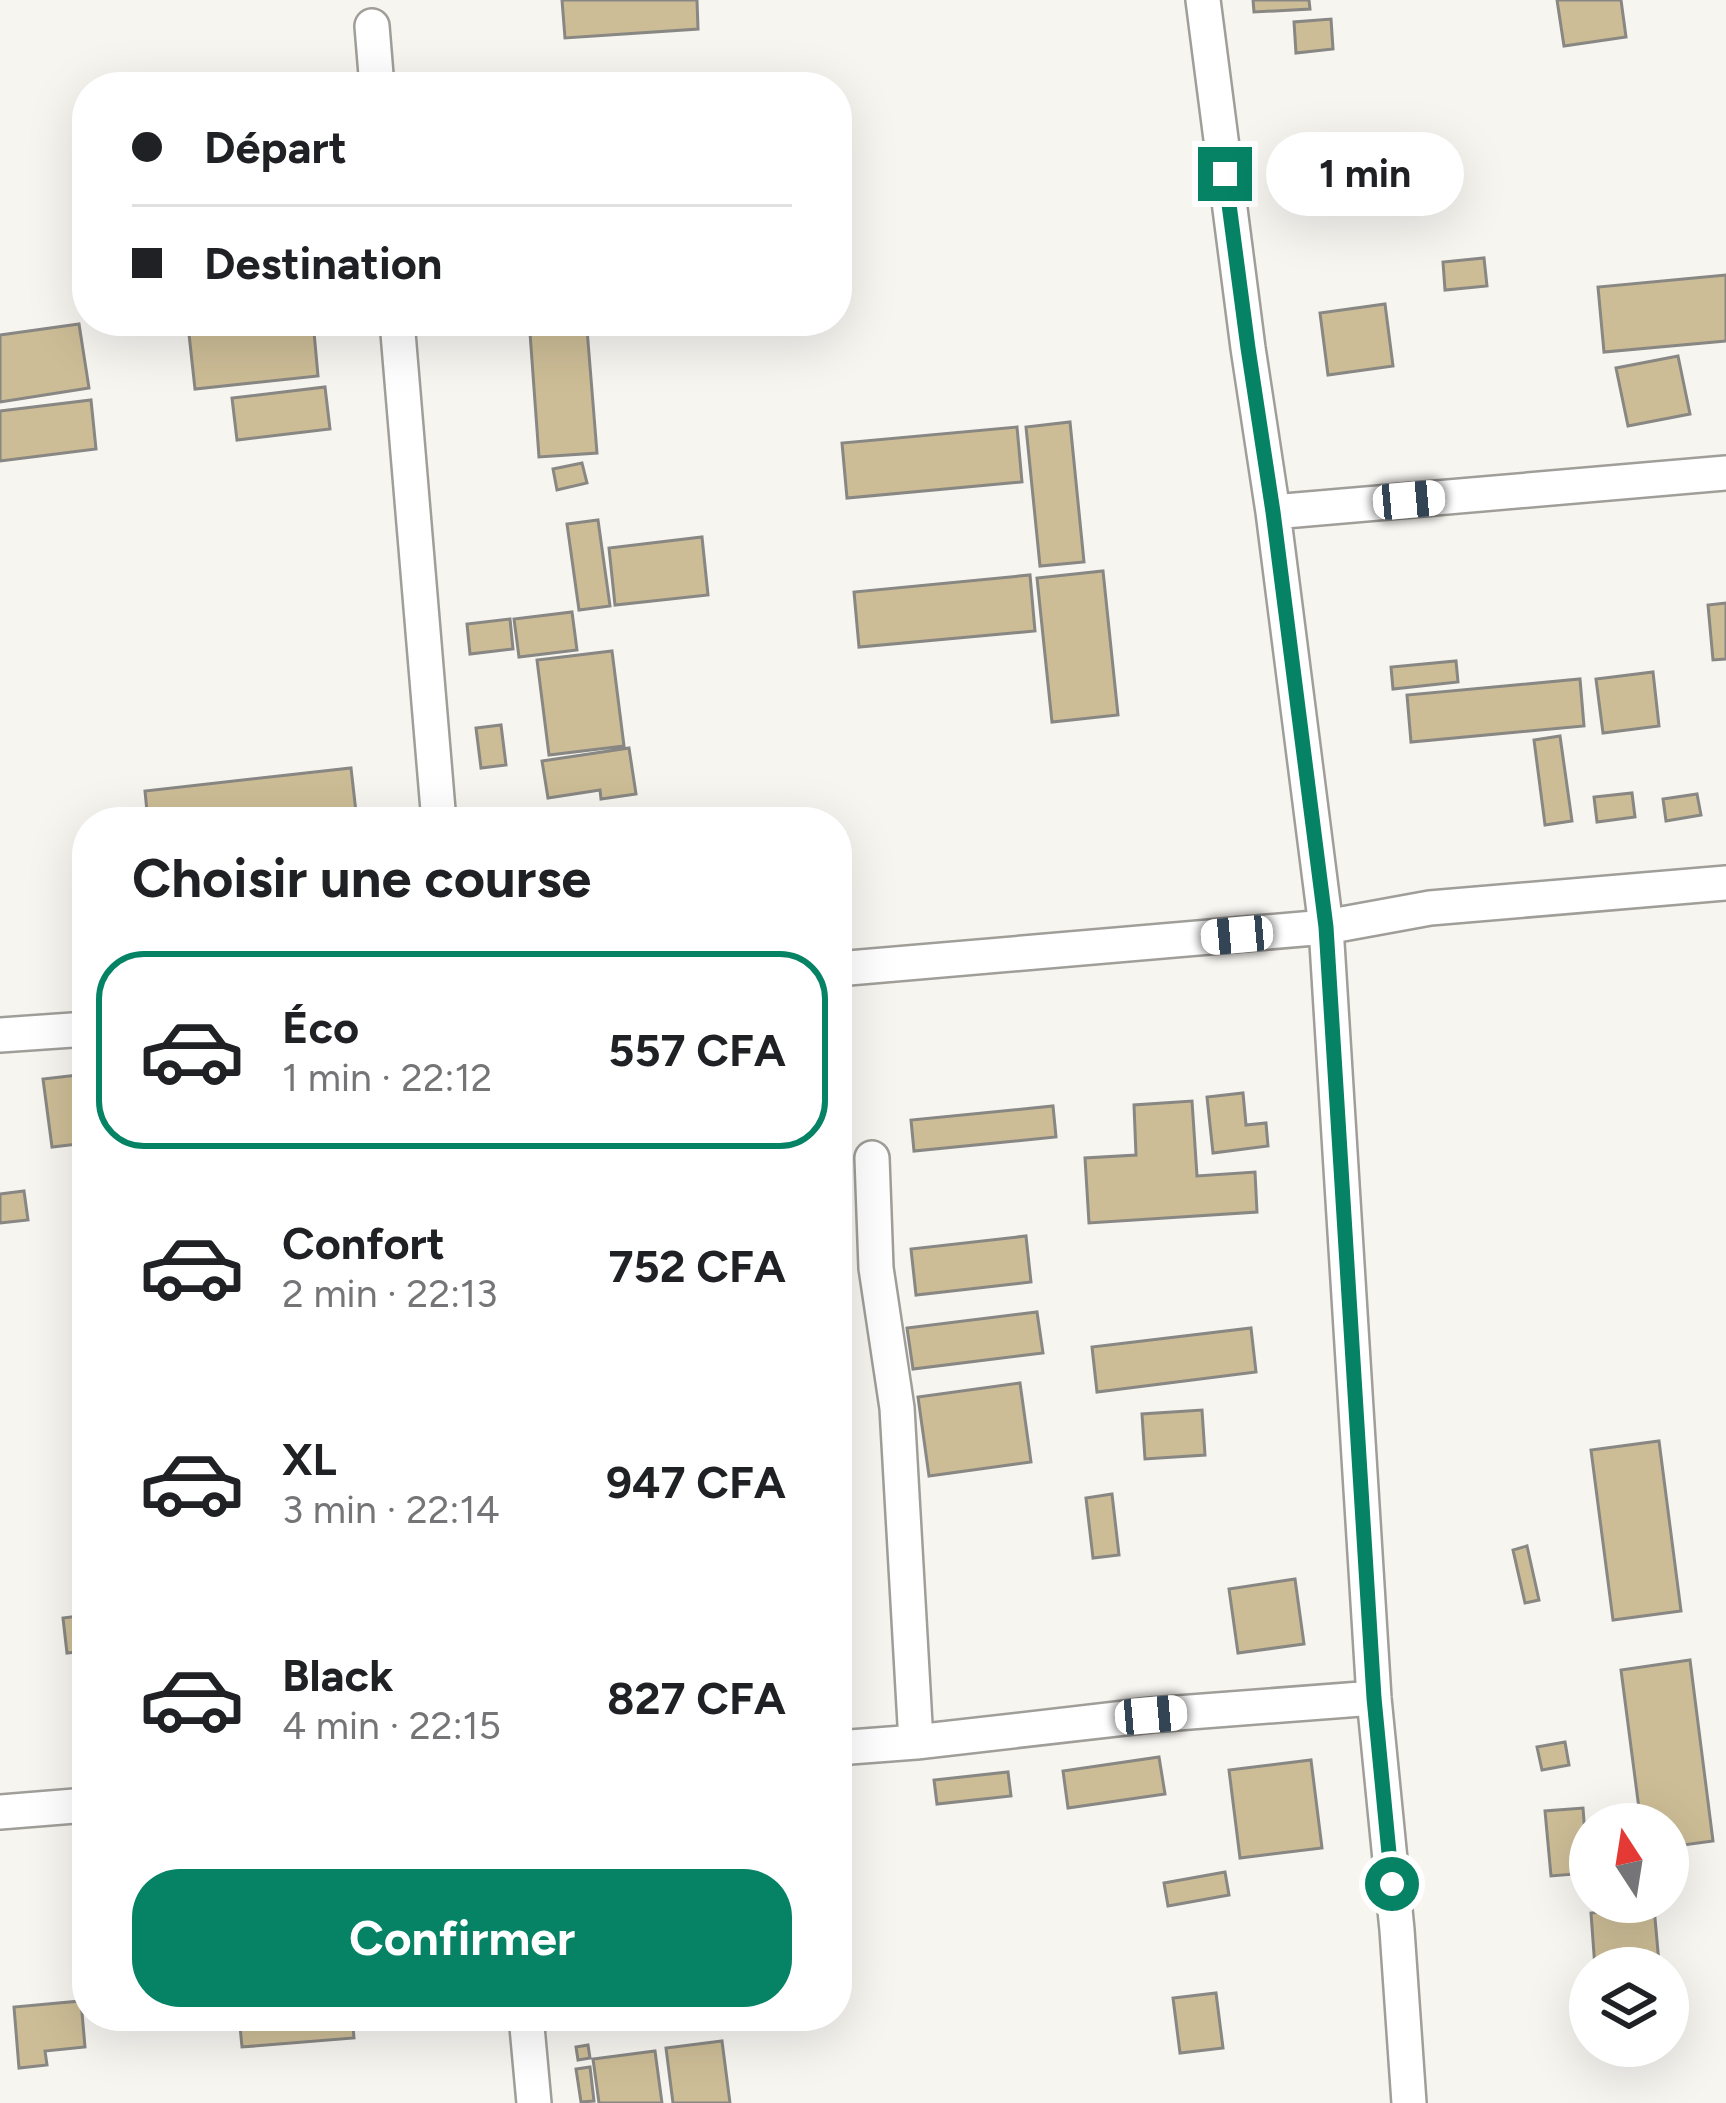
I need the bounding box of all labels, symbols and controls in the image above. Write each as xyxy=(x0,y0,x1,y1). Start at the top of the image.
text: Départ xyxy=(204,120,347,174)
callout: 1 min xyxy=(1267,132,1465,216)
route end xyxy=(1198,147,1252,201)
text: 1 min xyxy=(1319,150,1411,197)
text: Destination xyxy=(204,236,442,290)
car xyxy=(1372,479,1446,521)
text: Choisir une course xyxy=(132,846,591,911)
car xyxy=(1200,914,1274,956)
icon: car xyxy=(138,996,246,1104)
text: Éco xyxy=(282,1000,359,1054)
text: 557 CFA xyxy=(608,1023,786,1077)
text: 1 min · 22:12 xyxy=(282,1054,492,1101)
icon: car xyxy=(138,1212,246,1320)
text: Confort xyxy=(282,1216,445,1270)
text: 752 CFA xyxy=(608,1239,786,1293)
text: 2 min · 22:13 xyxy=(282,1270,497,1317)
icon: car xyxy=(138,1428,246,1536)
text: XL xyxy=(282,1432,337,1486)
text: 947 CFA xyxy=(606,1455,786,1509)
text: 3 min · 22:14 xyxy=(282,1486,500,1533)
icon: car xyxy=(138,1644,246,1752)
text: Black xyxy=(282,1648,393,1702)
text: 827 CFA xyxy=(607,1671,786,1725)
car xyxy=(1114,1694,1188,1736)
text: 4 min · 22:15 xyxy=(282,1702,501,1749)
north arrow xyxy=(1569,1803,1689,1923)
map controls xyxy=(1569,1803,1689,2067)
route start xyxy=(1365,1857,1419,1911)
button: Confirmer xyxy=(132,1869,792,2007)
button: layers xyxy=(1569,1947,1689,2067)

